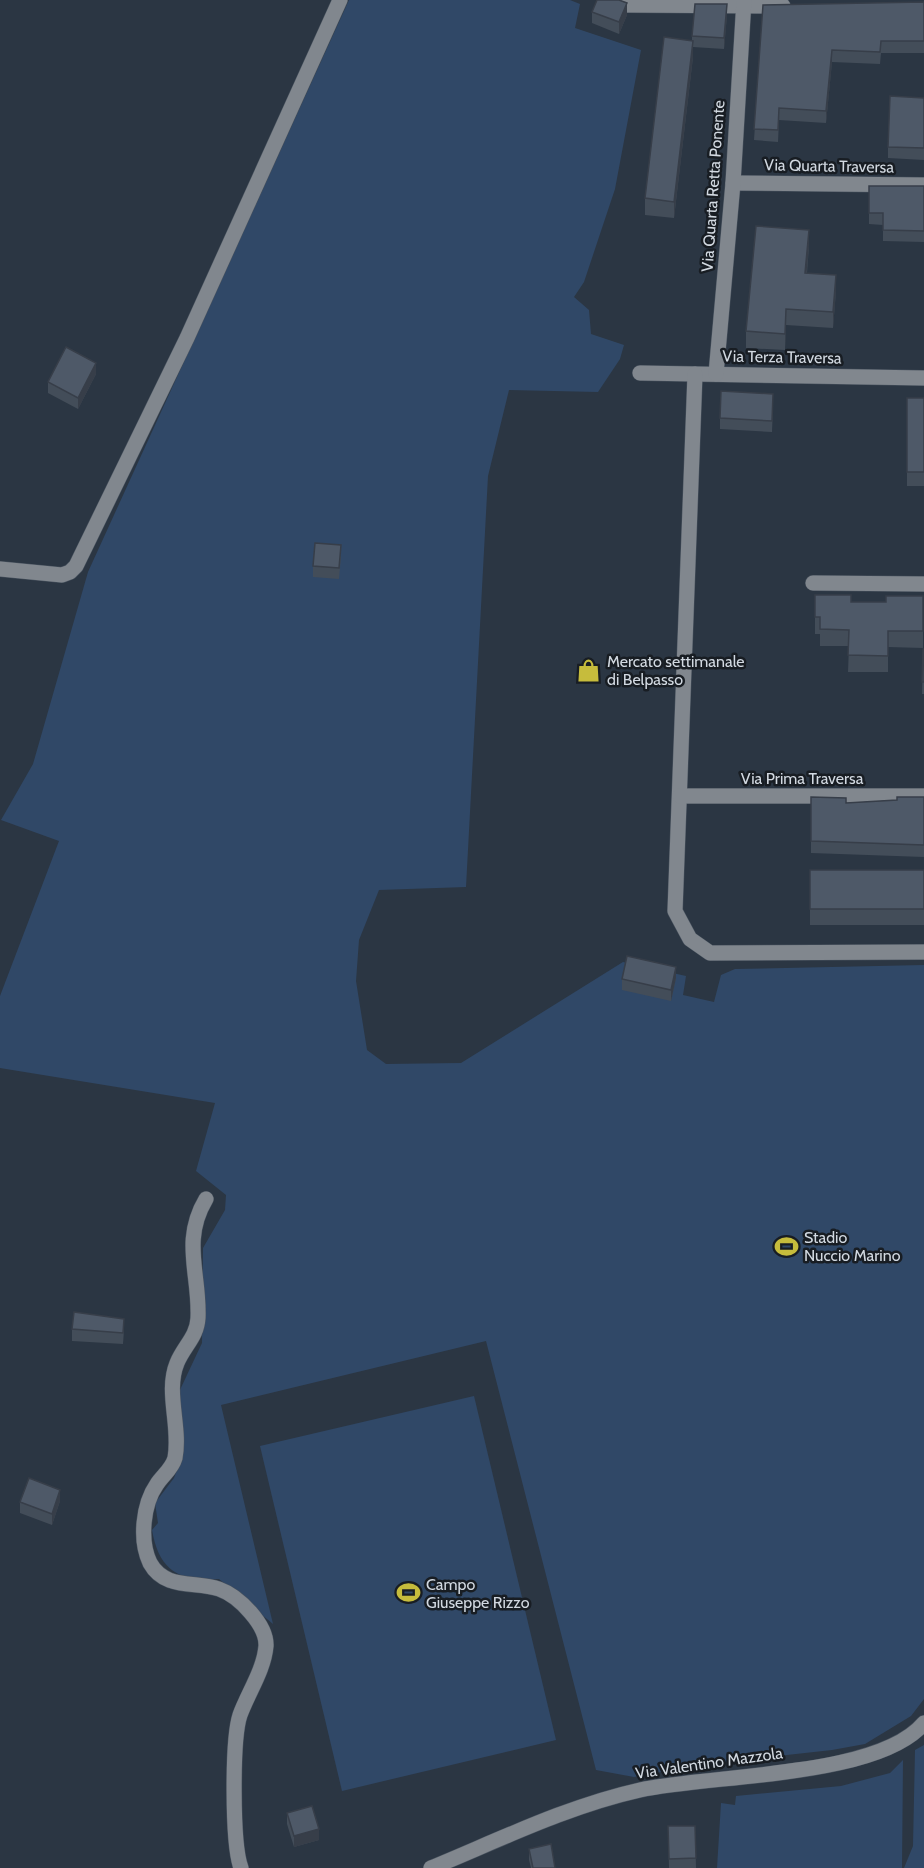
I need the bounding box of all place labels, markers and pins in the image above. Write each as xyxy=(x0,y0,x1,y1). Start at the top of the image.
place label: Mercato settimanale di Belpasso xyxy=(607,652,745,689)
shop icon: Mercato settimanale di Belpasso xyxy=(576,657,602,683)
place label: Stadio Nuccio Marino xyxy=(804,1228,901,1265)
sports icon: Stadio Nuccio Marino xyxy=(773,1233,799,1259)
place label: Campo Giuseppe Rizzo xyxy=(426,1575,530,1612)
sports icon: Campo Giuseppe Rizzo xyxy=(395,1580,421,1606)

